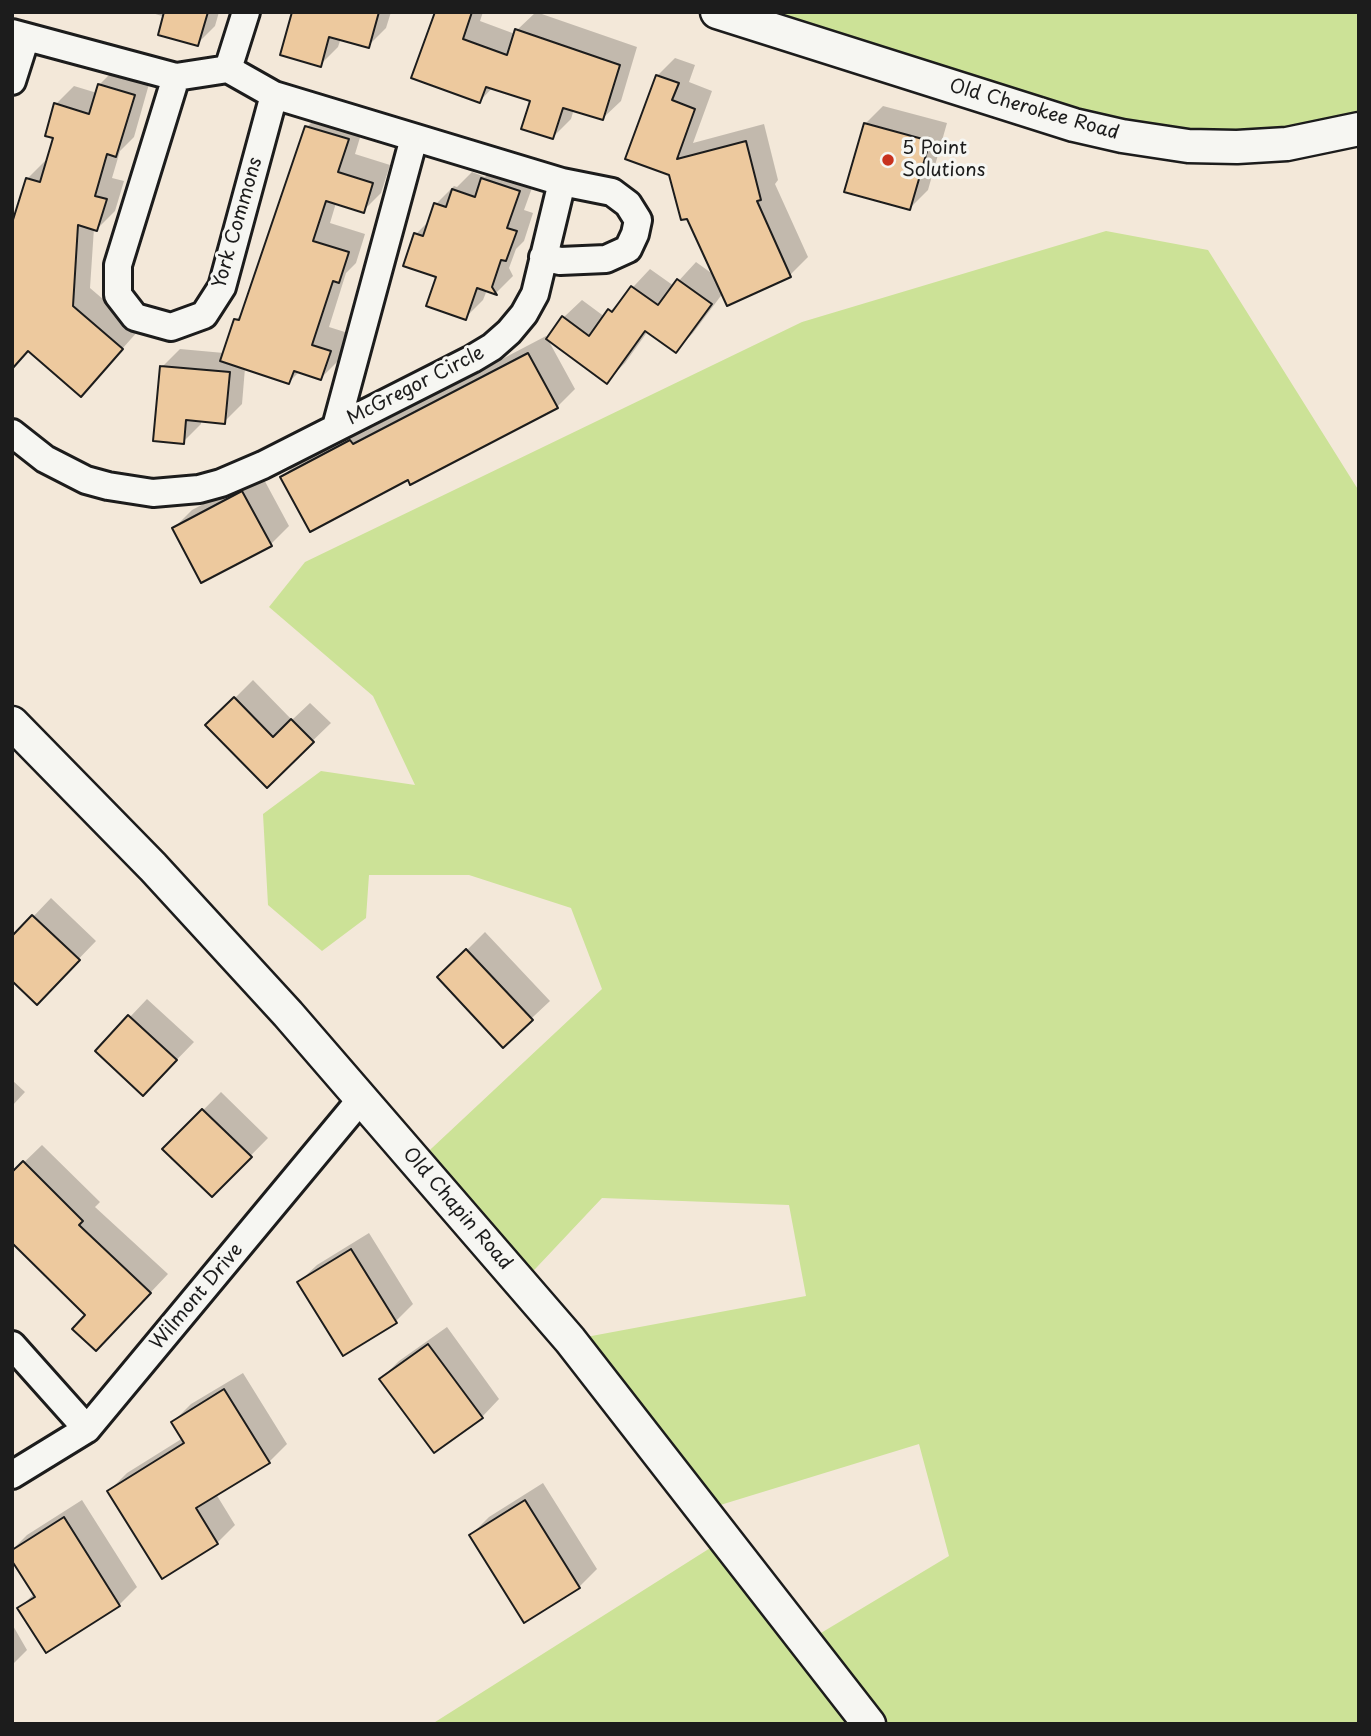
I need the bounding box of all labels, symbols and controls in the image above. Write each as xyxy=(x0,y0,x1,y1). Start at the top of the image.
street label: Old Cherokee Road xyxy=(946,75,1122,145)
place label: 5 Point Solutions xyxy=(902,138,985,182)
marker: 5 Point Solutions xyxy=(880,152,896,168)
street label: York Commons xyxy=(208,155,268,291)
street label: McGregor Circle xyxy=(344,342,488,430)
street label: Old Chapin Road xyxy=(398,1143,516,1275)
street label: Wilmont Drive xyxy=(146,1239,248,1355)

